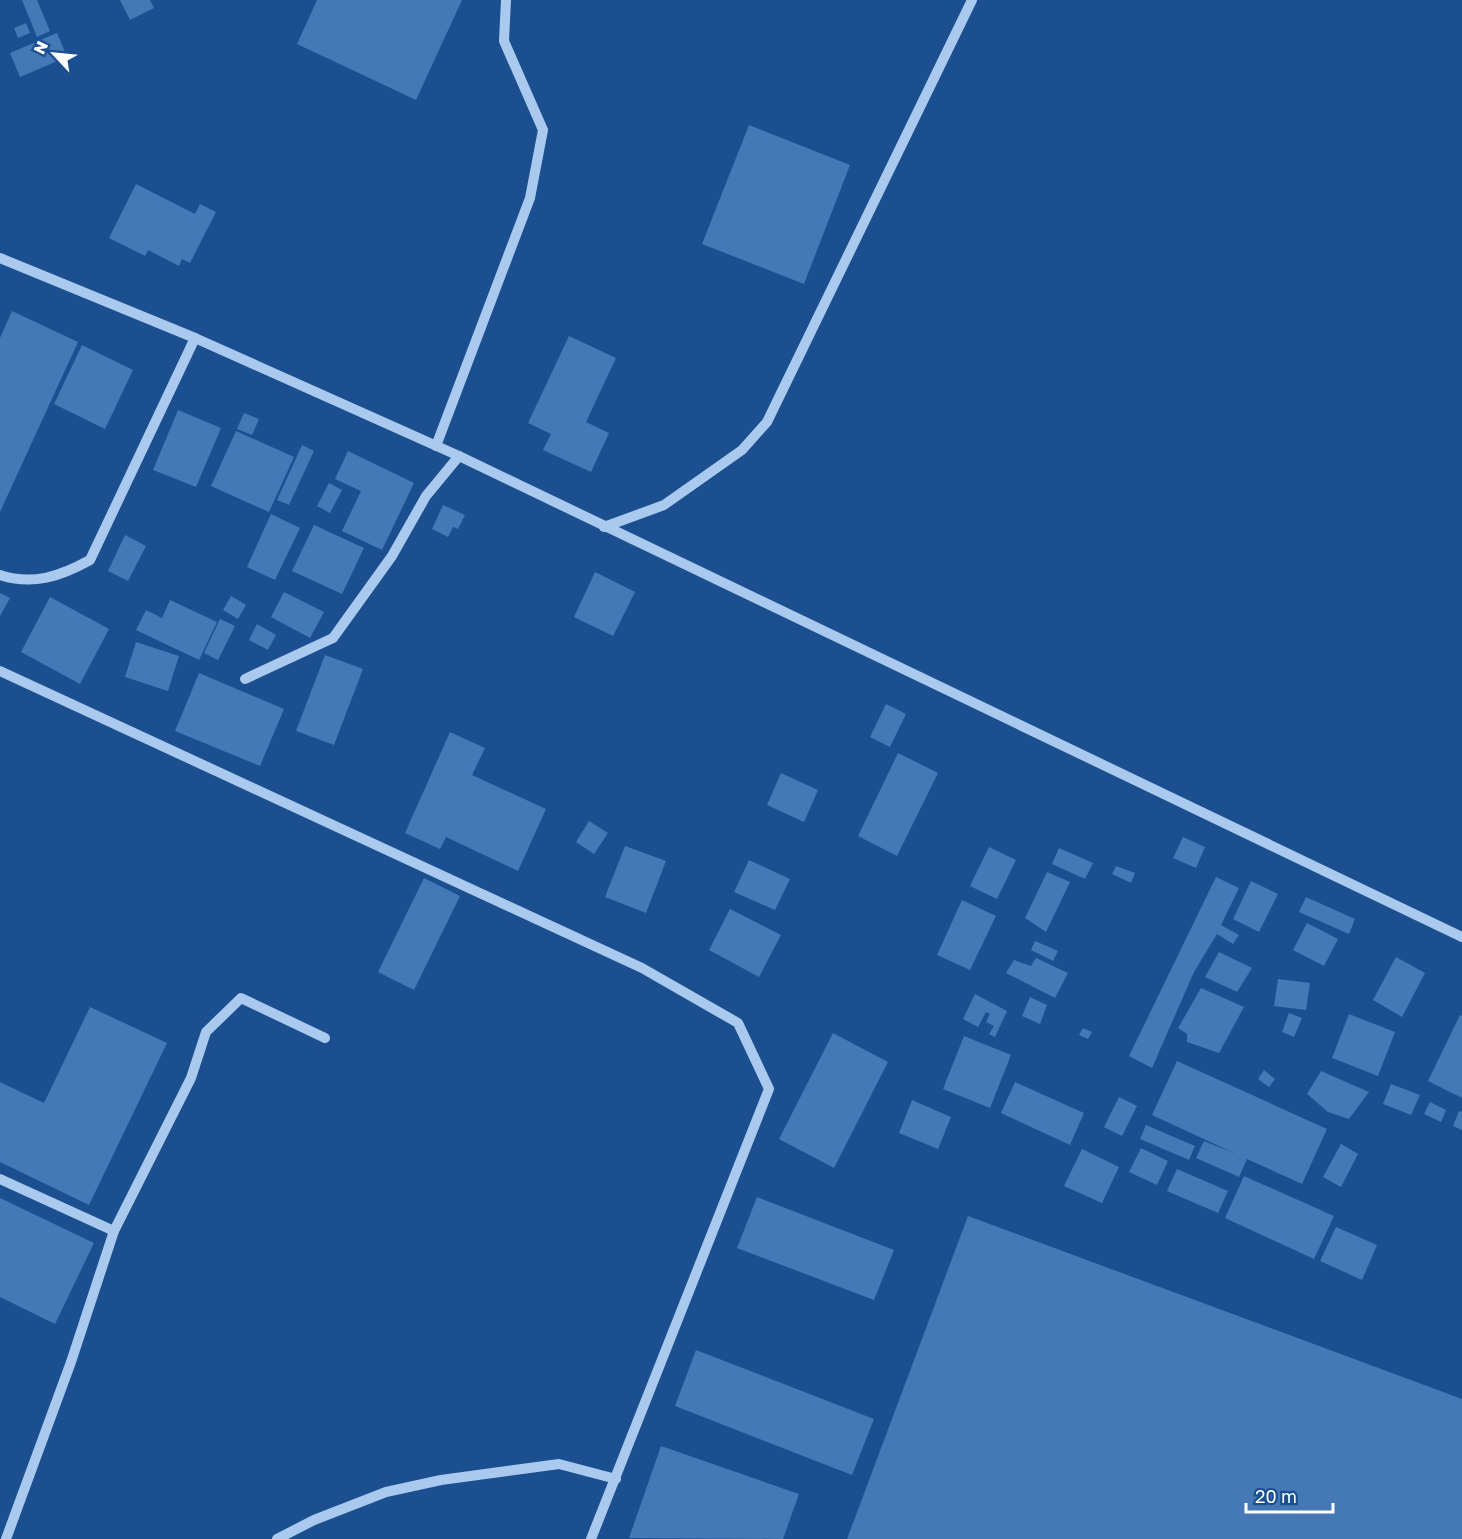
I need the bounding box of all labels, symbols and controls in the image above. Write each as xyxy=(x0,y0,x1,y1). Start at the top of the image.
north arrow xyxy=(24,24,84,84)
text: N xyxy=(29,38,52,57)
scale bar xyxy=(1246,1476,1333,1514)
text: 20 m xyxy=(1255,1485,1297,1507)

